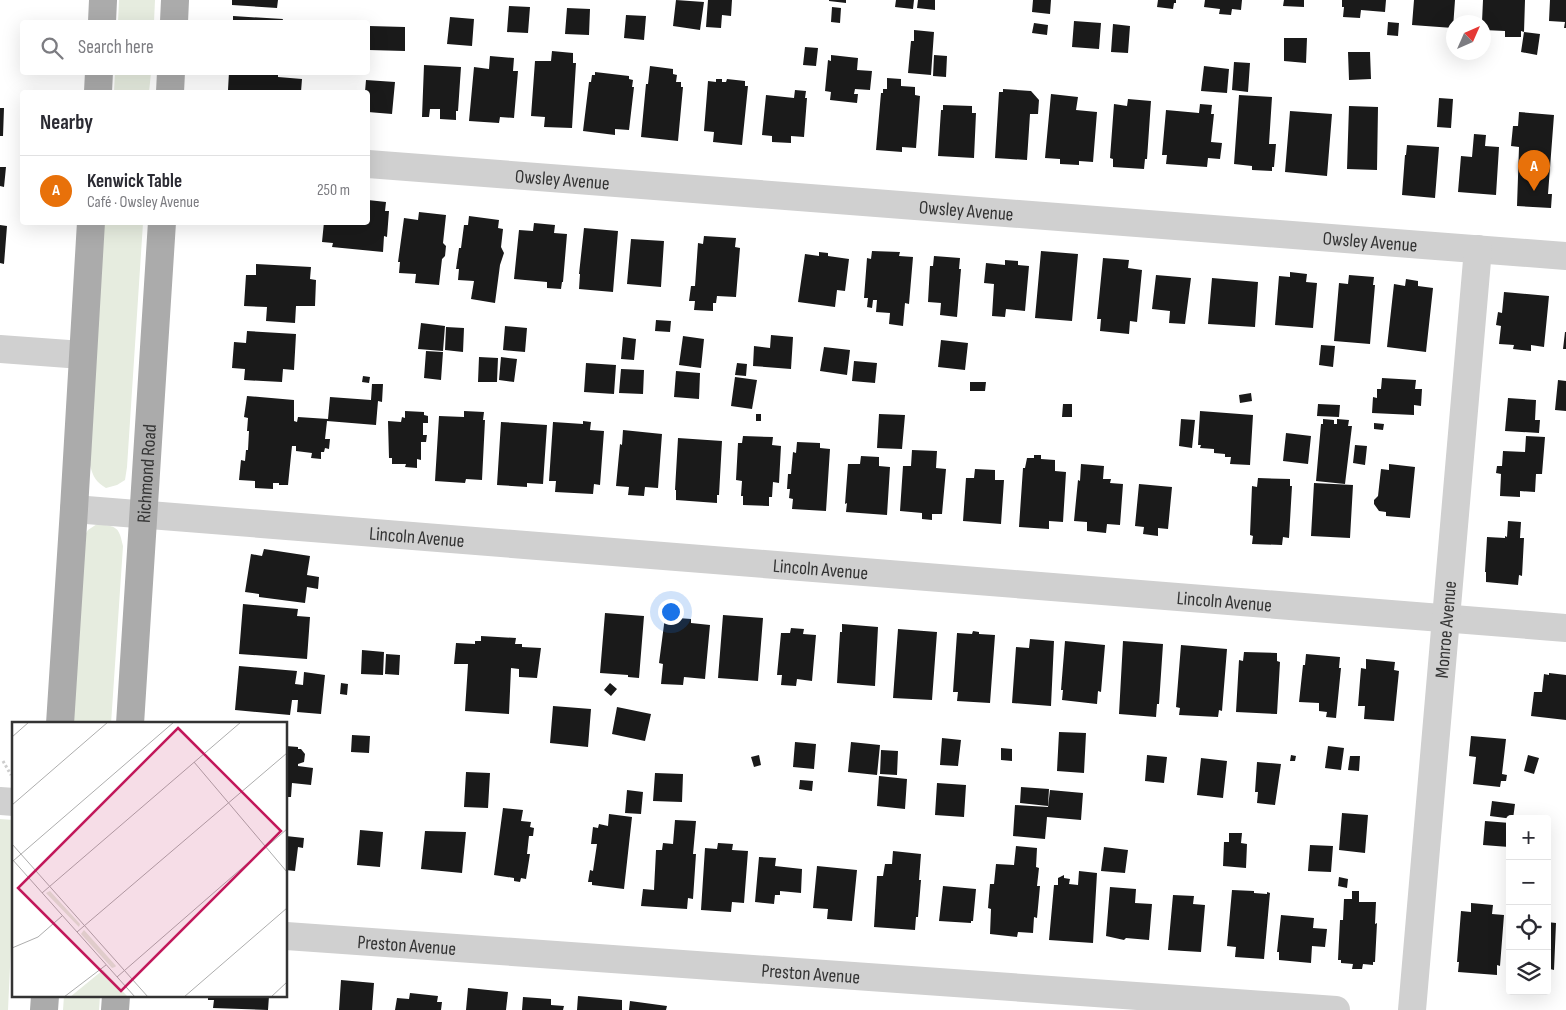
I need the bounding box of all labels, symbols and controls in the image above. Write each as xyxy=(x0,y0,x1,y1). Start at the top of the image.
north arrow xyxy=(1446,15,1491,60)
search box xyxy=(20,20,370,75)
icon: search xyxy=(38,34,66,62)
text: Search here xyxy=(78,36,154,59)
text: Nearby xyxy=(40,110,93,135)
pin: A xyxy=(1518,150,1550,191)
street label: Owsley Avenue xyxy=(514,165,610,196)
text: Kenwick Table xyxy=(87,170,182,193)
text: A xyxy=(52,181,60,200)
text: 250 m xyxy=(317,181,350,200)
text: Café · Owsley Avenue xyxy=(87,193,199,212)
street label: Owsley Avenue xyxy=(918,196,1014,227)
street label: Owsley Avenue xyxy=(1322,227,1418,258)
street label: Richmond Road xyxy=(133,423,162,524)
street label: Lincoln Avenue xyxy=(368,523,465,553)
street label: Lincoln Avenue xyxy=(772,555,869,585)
street label: Monroe Avenue xyxy=(1431,580,1462,679)
street label: Lincoln Avenue xyxy=(1176,587,1273,617)
your location xyxy=(658,599,684,625)
inset map xyxy=(12,722,288,998)
map controls xyxy=(1506,815,1551,995)
button: + xyxy=(1506,815,1551,860)
button: − xyxy=(1506,860,1551,905)
button: locate xyxy=(1506,905,1551,950)
street label: Preston Avenue xyxy=(356,931,457,961)
button: layers xyxy=(1506,950,1551,995)
street label: Preston Avenue xyxy=(760,960,861,989)

